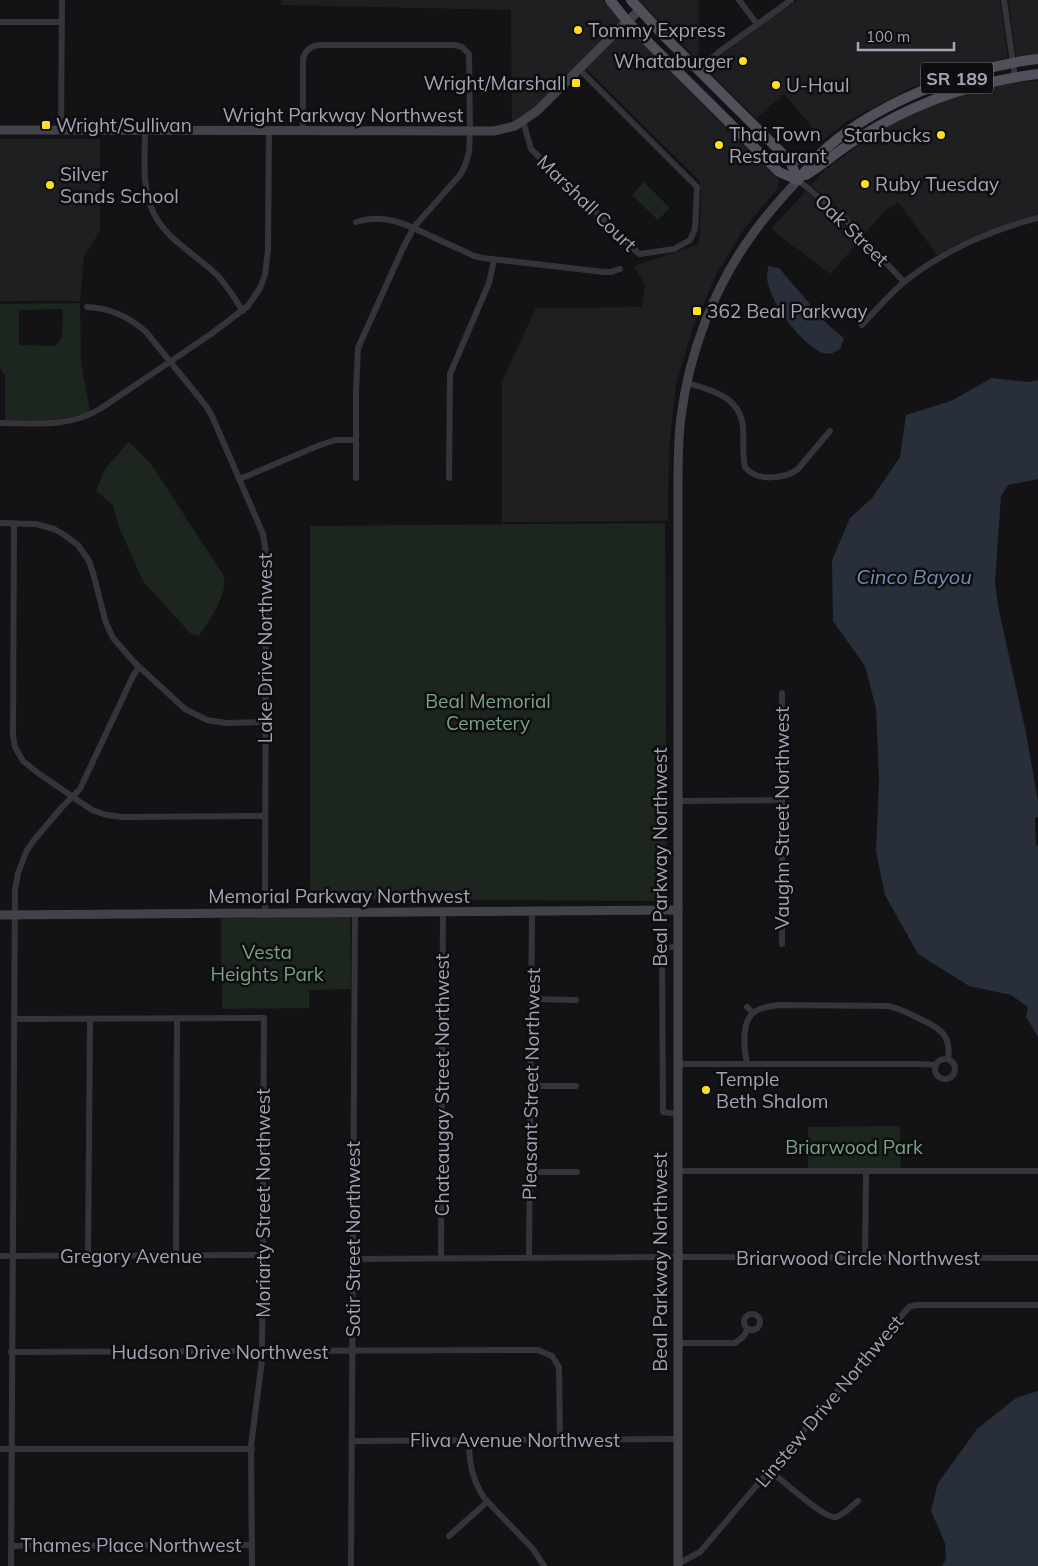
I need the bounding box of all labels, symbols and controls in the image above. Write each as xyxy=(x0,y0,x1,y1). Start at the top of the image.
place label: Tommy Express xyxy=(588,18,726,42)
scale bar xyxy=(858,20,954,52)
marker: Tommy Express xyxy=(572,24,584,36)
text: 100 m xyxy=(866,27,910,46)
place label: Whataburger xyxy=(613,49,733,73)
marker: Whataburger xyxy=(737,55,749,67)
road number: SR 189 xyxy=(921,62,993,94)
place label: Wright/Marshall xyxy=(423,71,566,95)
place label: U-Haul xyxy=(786,73,849,97)
marker: Wright/Marshall xyxy=(570,77,582,89)
marker: U-Haul xyxy=(770,79,782,91)
street label: Wright Parkway Northwest xyxy=(223,103,464,127)
place label: Wright/Sullivan xyxy=(56,113,192,137)
marker: Wright/Sullivan xyxy=(40,119,52,131)
place label: Thai Town Restaurant xyxy=(729,122,827,168)
place label: Starbucks xyxy=(843,123,931,147)
marker: Starbucks xyxy=(935,129,947,141)
marker: Thai Town Restaurant xyxy=(713,139,725,151)
street label: Marshall Court xyxy=(532,150,642,257)
place label: Silver Sands School xyxy=(60,162,179,208)
place label: Ruby Tuesday xyxy=(875,172,999,196)
marker: Ruby Tuesday xyxy=(859,178,871,190)
marker: Silver Sands School xyxy=(44,179,56,191)
street label: Oak Street xyxy=(810,189,894,271)
place label: 362 Beal Parkway xyxy=(707,299,868,323)
marker: 362 Beal Parkway xyxy=(691,305,703,317)
street label: Lake Drive Northwest xyxy=(253,553,277,743)
water label: Cinco Bayou xyxy=(856,564,972,589)
park label: Beal Memorial Cemetery xyxy=(425,689,551,735)
street label: Vaughn Street Northwest xyxy=(770,706,794,930)
street label: Beal Parkway Northwest xyxy=(648,747,672,967)
street label: Memorial Parkway Northwest xyxy=(208,884,470,908)
park label: Vesta Heights Park xyxy=(210,940,324,986)
street label: Chateaugay Street Northwest xyxy=(430,953,454,1216)
street label: Pleasant Street Northwest xyxy=(517,967,545,1200)
place label: Temple Beth Shalom xyxy=(716,1067,828,1113)
marker: Temple Beth Shalom xyxy=(700,1084,712,1096)
street label: Moriarty Street Northwest xyxy=(251,1088,275,1318)
park label: Briarwood Park xyxy=(785,1135,923,1159)
street label: Sotir Street Northwest xyxy=(341,1141,365,1337)
street label: Beal Parkway Northwest xyxy=(648,1152,672,1372)
street label: Gregory Avenue xyxy=(60,1244,202,1268)
street label: Briarwood Circle Northwest xyxy=(736,1246,980,1270)
street label: Linstew Drive Northwest xyxy=(750,1310,908,1492)
street label: Hudson Drive Northwest xyxy=(112,1340,329,1364)
street label: Fliva Avenue Northwest xyxy=(410,1428,620,1452)
street label: Thames Place Northwest xyxy=(20,1533,242,1557)

